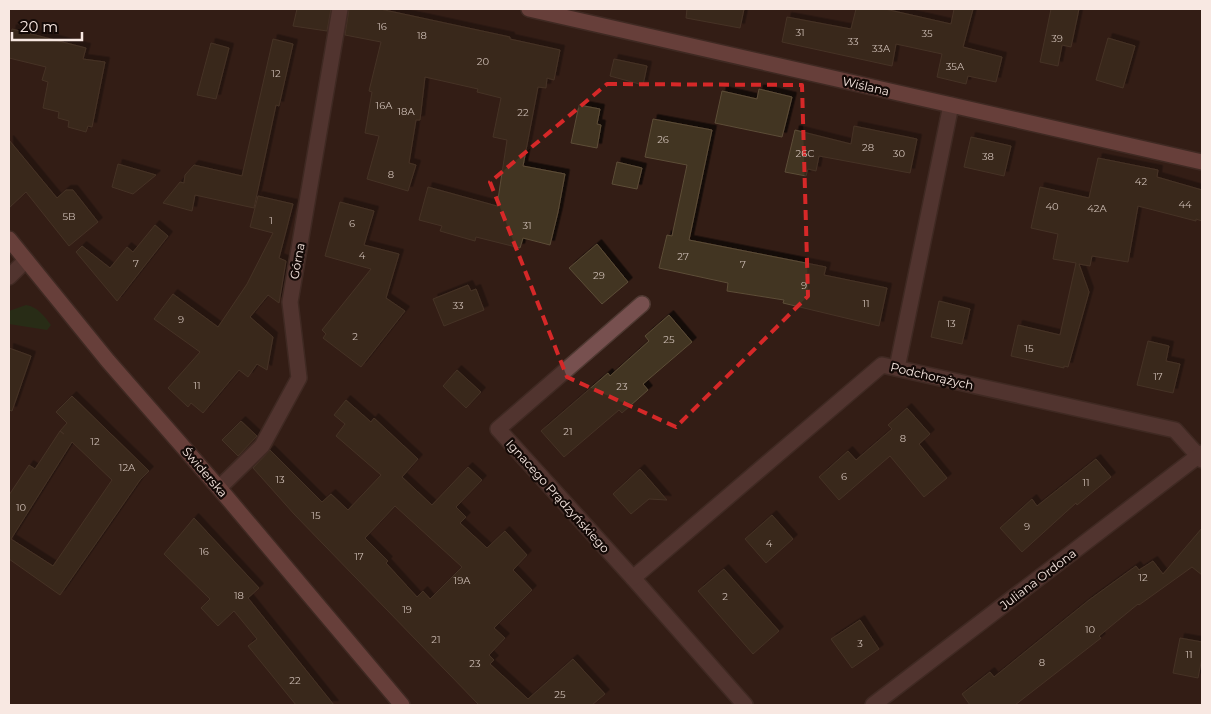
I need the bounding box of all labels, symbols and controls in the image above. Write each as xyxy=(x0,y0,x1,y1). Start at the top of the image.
scale bar xyxy=(12,10,82,42)
text: 20 m xyxy=(20,17,58,36)
house number: 16 xyxy=(377,20,387,33)
house number: 31 xyxy=(795,26,805,39)
house number: 35 xyxy=(921,27,933,40)
house number: 18 xyxy=(417,29,427,42)
house number: 39 xyxy=(1051,32,1063,45)
house number: 33 xyxy=(847,35,859,48)
house number: 33A xyxy=(872,42,891,55)
house number: 20 xyxy=(477,55,490,68)
house number: 35A xyxy=(946,60,965,73)
house number: 12 xyxy=(271,67,281,80)
street label: Wiślana xyxy=(841,73,891,99)
house number: 16A xyxy=(376,99,393,112)
house number: 18A xyxy=(397,105,415,118)
house number: 22 xyxy=(517,106,529,119)
house number: 26 xyxy=(657,133,669,146)
house number: 28 xyxy=(862,141,874,154)
house number: 26C xyxy=(796,147,814,160)
house number: 30 xyxy=(893,147,906,160)
house number: 38 xyxy=(982,150,994,163)
house number: 8 xyxy=(388,168,394,181)
house number: 42 xyxy=(1135,175,1147,188)
house number: 44 xyxy=(1178,198,1192,211)
house number: 40 xyxy=(1045,200,1059,213)
house number: 42A xyxy=(1087,202,1108,215)
house number: 5B xyxy=(62,210,76,223)
house number: 1 xyxy=(269,214,273,227)
house number: 6 xyxy=(349,217,355,230)
house number: 31 xyxy=(522,219,532,232)
street label: Górna xyxy=(286,242,308,280)
house number: 4 xyxy=(359,249,366,262)
house number: 27 xyxy=(677,250,689,263)
house number: 7 xyxy=(133,257,139,270)
house number: 7 xyxy=(740,258,746,271)
house number: 29 xyxy=(593,269,605,282)
house number: 9 xyxy=(801,279,807,292)
house number: 11 xyxy=(862,297,870,310)
house number: 33 xyxy=(452,299,464,312)
house number: 9 xyxy=(178,313,184,326)
house number: 13 xyxy=(946,317,956,330)
house number: 2 xyxy=(352,330,358,343)
house number: 25 xyxy=(663,333,675,346)
house number: 15 xyxy=(1024,342,1034,355)
street label: Podchorążych xyxy=(889,359,975,393)
house number: 17 xyxy=(1153,370,1163,383)
house number: 11 xyxy=(193,379,201,392)
house number: 23 xyxy=(616,380,628,393)
house number: 21 xyxy=(563,425,573,438)
house number: 8 xyxy=(900,432,906,445)
house number: 12 xyxy=(90,435,100,448)
street label: Ignacego Prądzyńskiego xyxy=(503,436,613,556)
street label: Świderska xyxy=(179,444,231,500)
house number: 12A xyxy=(119,461,136,474)
house number: 6 xyxy=(841,470,847,483)
house number: 13 xyxy=(275,473,285,486)
house number: 11 xyxy=(1082,476,1090,489)
house number: 10 xyxy=(16,501,26,514)
house number: 15 xyxy=(311,509,321,522)
house number: 9 xyxy=(1024,520,1030,533)
house number: 4 xyxy=(766,537,773,550)
house number: 16 xyxy=(199,545,209,558)
street label: Juliana Ordona xyxy=(996,545,1079,613)
house number: 17 xyxy=(354,550,364,563)
house number: 12 xyxy=(1138,571,1148,584)
house number: 19A xyxy=(454,574,471,587)
house number: 18 xyxy=(234,589,244,602)
house number: 2 xyxy=(722,590,728,603)
house number: 19 xyxy=(402,603,412,616)
house number: 10 xyxy=(1085,623,1095,636)
house number: 21 xyxy=(431,633,441,646)
house number: 3 xyxy=(857,637,863,650)
house number: 11 xyxy=(1185,648,1193,661)
house number: 8 xyxy=(1039,656,1045,669)
house number: 23 xyxy=(469,657,481,670)
house number: 22 xyxy=(289,674,301,687)
house number: 25 xyxy=(554,688,566,701)

